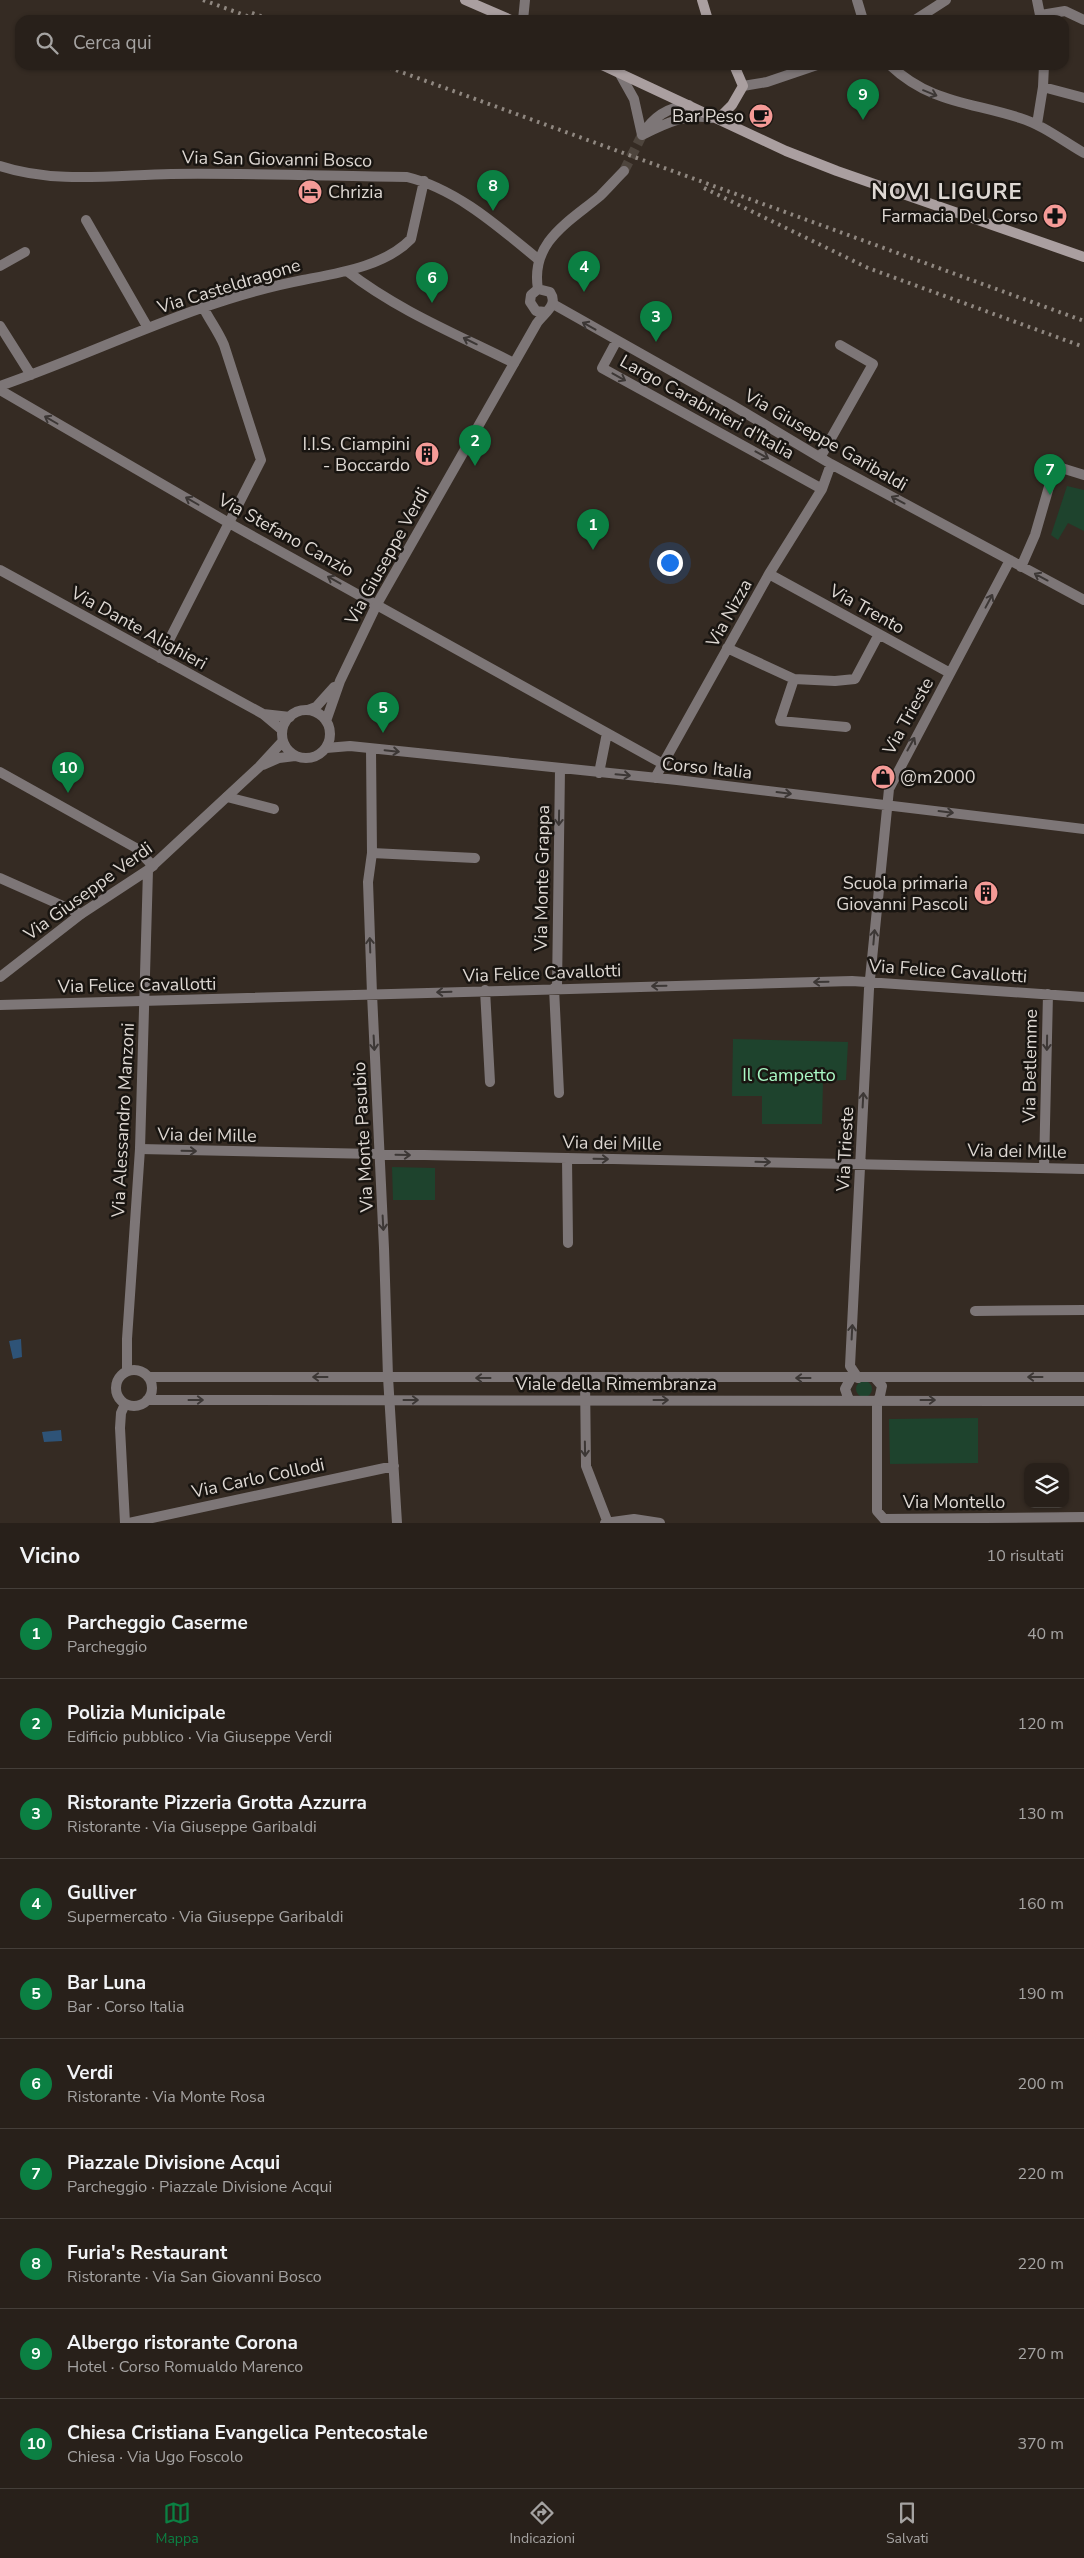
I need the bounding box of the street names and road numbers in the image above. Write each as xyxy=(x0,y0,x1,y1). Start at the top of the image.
street label: Via San Giovanni Bosco xyxy=(181,145,372,173)
street label: Via Casteldragone xyxy=(154,253,303,319)
street label: Largo Carabinieri d'Italia xyxy=(615,349,799,465)
street label: Via Giuseppe Garibaldi xyxy=(739,383,912,497)
street label: Via Giuseppe Verdi xyxy=(339,483,435,630)
street label: Via Stefano Canzio xyxy=(213,487,358,582)
street label: Via Nizza xyxy=(700,575,758,652)
street label: Via Trento xyxy=(824,578,909,640)
street label: Via Dante Alighieri xyxy=(66,580,211,675)
street label: Via Trieste xyxy=(876,673,939,760)
street label: Corso Italia xyxy=(661,751,753,785)
street label: Via Monte Grappa xyxy=(529,805,555,952)
street label: Via Giuseppe Verdi xyxy=(18,836,157,946)
street label: Via Felice Cavallotti xyxy=(867,953,1028,989)
street label: Via Felice Cavallotti xyxy=(461,958,622,988)
street label: Via Felice Cavallotti xyxy=(56,972,217,998)
street label: Via Betlemme xyxy=(1017,1009,1043,1124)
street label: Via Alessandro Manzoni xyxy=(106,1022,140,1219)
street label: Via Monte Pasubio xyxy=(347,1061,379,1214)
street label: Via Trieste xyxy=(831,1106,859,1193)
street label: Via dei Mille xyxy=(156,1122,257,1148)
street label: Via dei Mille xyxy=(561,1130,662,1156)
street label: Via dei Mille xyxy=(966,1138,1067,1164)
street label: Viale della Rimembranza xyxy=(514,1372,717,1396)
street label: Via Carlo Collodi xyxy=(188,1452,327,1504)
street label: Via Montello xyxy=(902,1490,1005,1514)

